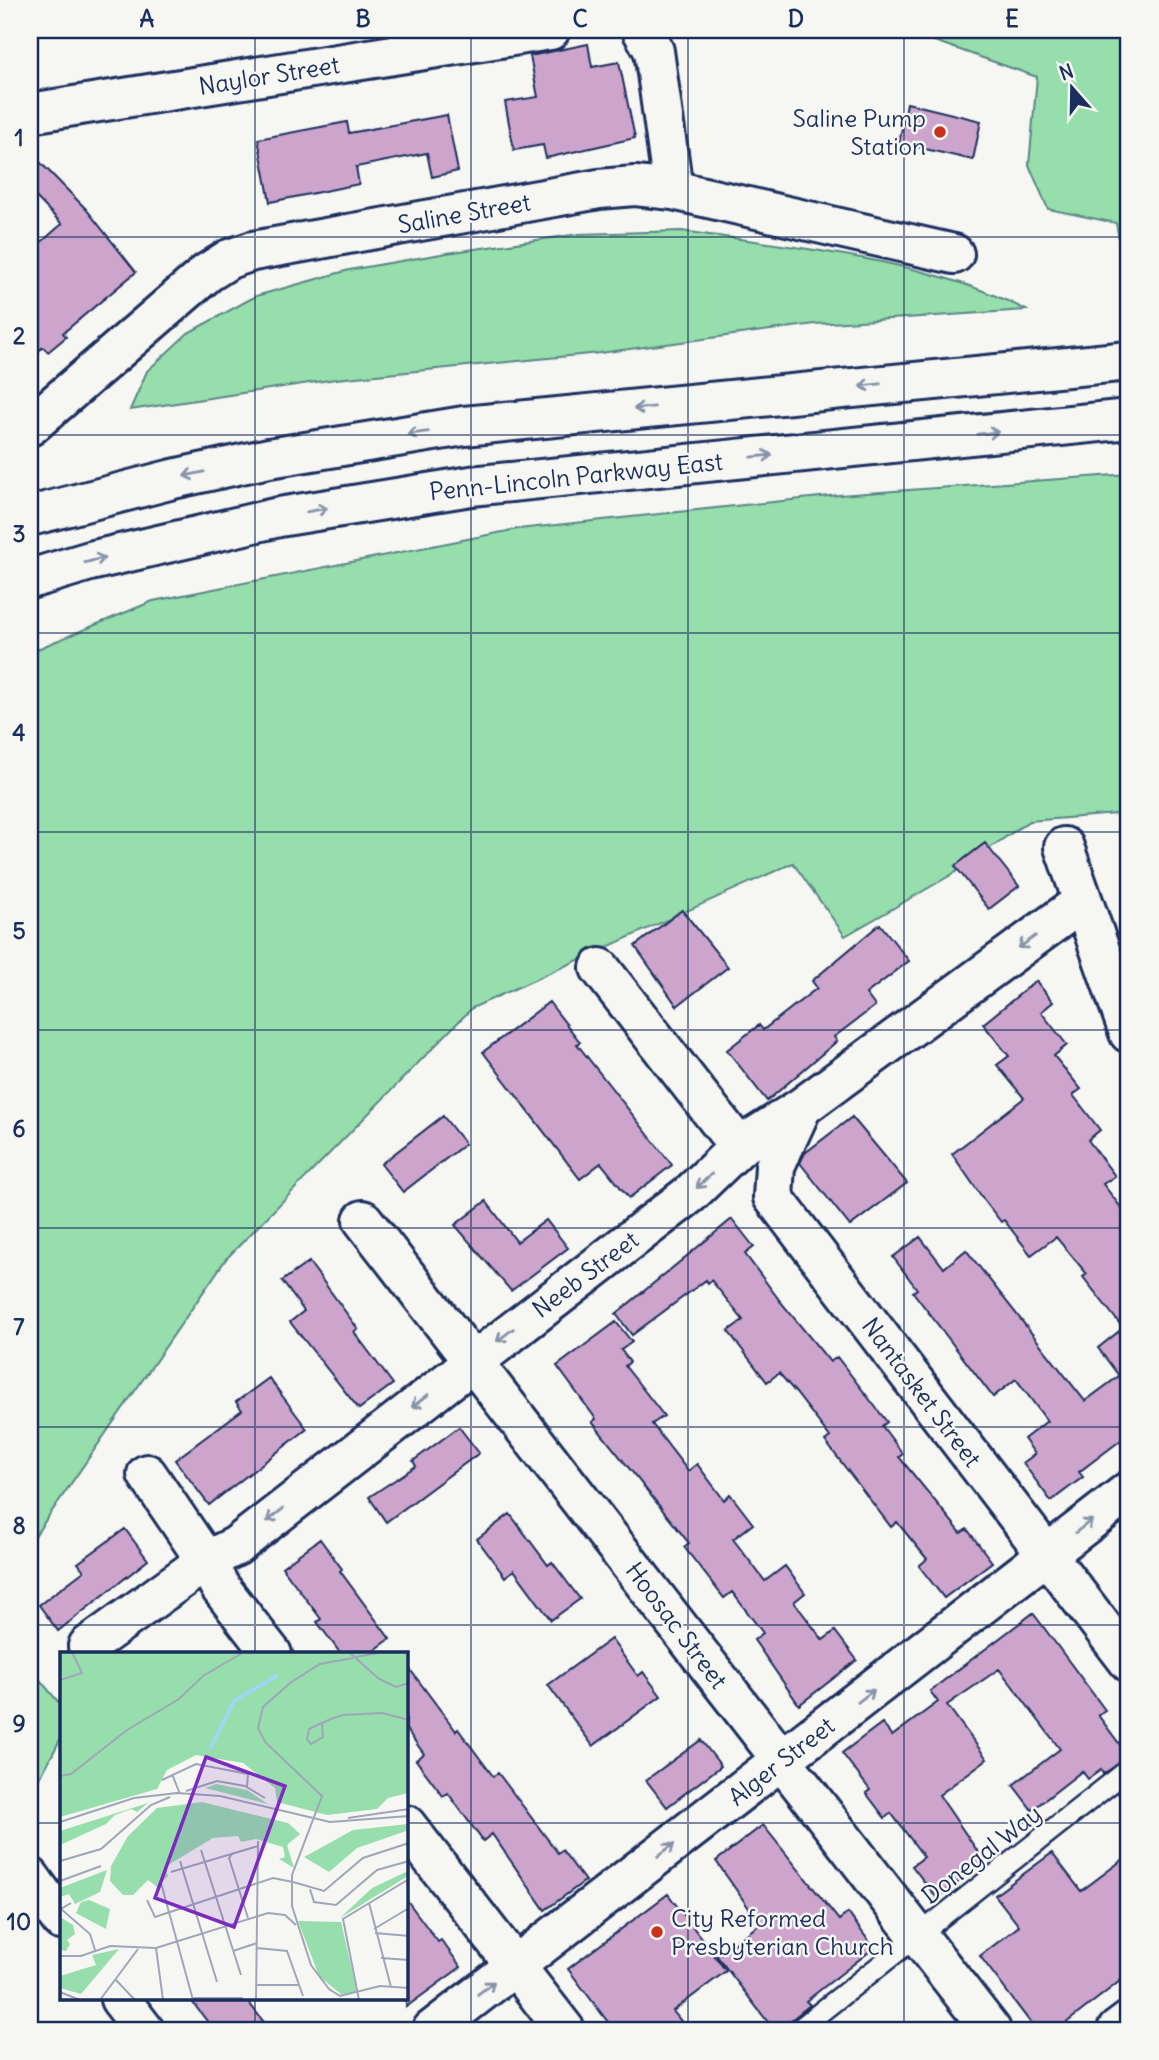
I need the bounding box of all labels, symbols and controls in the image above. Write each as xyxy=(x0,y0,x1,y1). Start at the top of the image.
text: A xyxy=(140,4,155,33)
text: B xyxy=(355,4,371,33)
text: C xyxy=(572,4,588,33)
text: D xyxy=(788,4,804,33)
text: E xyxy=(1005,4,1019,33)
street label: Naylor Street xyxy=(197,49,341,101)
north arrow xyxy=(1036,52,1106,122)
text: N xyxy=(1056,59,1076,86)
place label: Saline Pump Station xyxy=(792,103,926,161)
text: 1 xyxy=(14,123,24,152)
marker: Saline Pump Station xyxy=(932,124,948,140)
street label: Saline Street xyxy=(395,187,533,239)
text: 2 xyxy=(13,321,26,350)
one-way arrow xyxy=(859,379,882,392)
one-way arrow xyxy=(633,402,656,415)
one-way arrow xyxy=(976,426,999,439)
one-way arrow xyxy=(407,427,430,440)
street label: Penn-Lincoln Parkway East xyxy=(428,446,724,506)
one-way arrow xyxy=(750,449,773,462)
one-way arrow xyxy=(183,468,206,481)
one-way arrow xyxy=(305,503,328,516)
text: 3 xyxy=(12,519,26,548)
one-way arrow xyxy=(83,553,106,566)
text: 4 xyxy=(12,718,26,747)
text: 5 xyxy=(12,916,26,945)
one-way arrow xyxy=(1018,935,1037,949)
text: 6 xyxy=(12,1114,26,1143)
one-way arrow xyxy=(695,1172,712,1189)
street label: Neeb Street xyxy=(526,1224,644,1324)
street label: Nantasket Street xyxy=(856,1311,988,1473)
text: 7 xyxy=(13,1312,25,1341)
one-way arrow xyxy=(496,1328,514,1343)
one-way arrow xyxy=(411,1394,430,1409)
one-way arrow xyxy=(267,1507,285,1522)
text: 8 xyxy=(12,1511,26,1540)
one-way arrow xyxy=(1074,1518,1093,1533)
street label: Hoosac Street xyxy=(620,1556,734,1694)
inset map xyxy=(60,1652,408,2000)
one-way arrow xyxy=(856,1688,875,1703)
text: 9 xyxy=(12,1709,26,1738)
street label: Alger Street xyxy=(722,1710,840,1812)
street label: Donegal Way xyxy=(915,1798,1047,1910)
one-way arrow xyxy=(657,1842,675,1857)
place label: City Reformed Presbyterian Church xyxy=(671,1903,894,1961)
text: 10 xyxy=(7,1907,31,1936)
marker: City Reformed Presbyterian Church xyxy=(649,1924,665,1940)
one-way arrow xyxy=(476,1981,495,1996)

